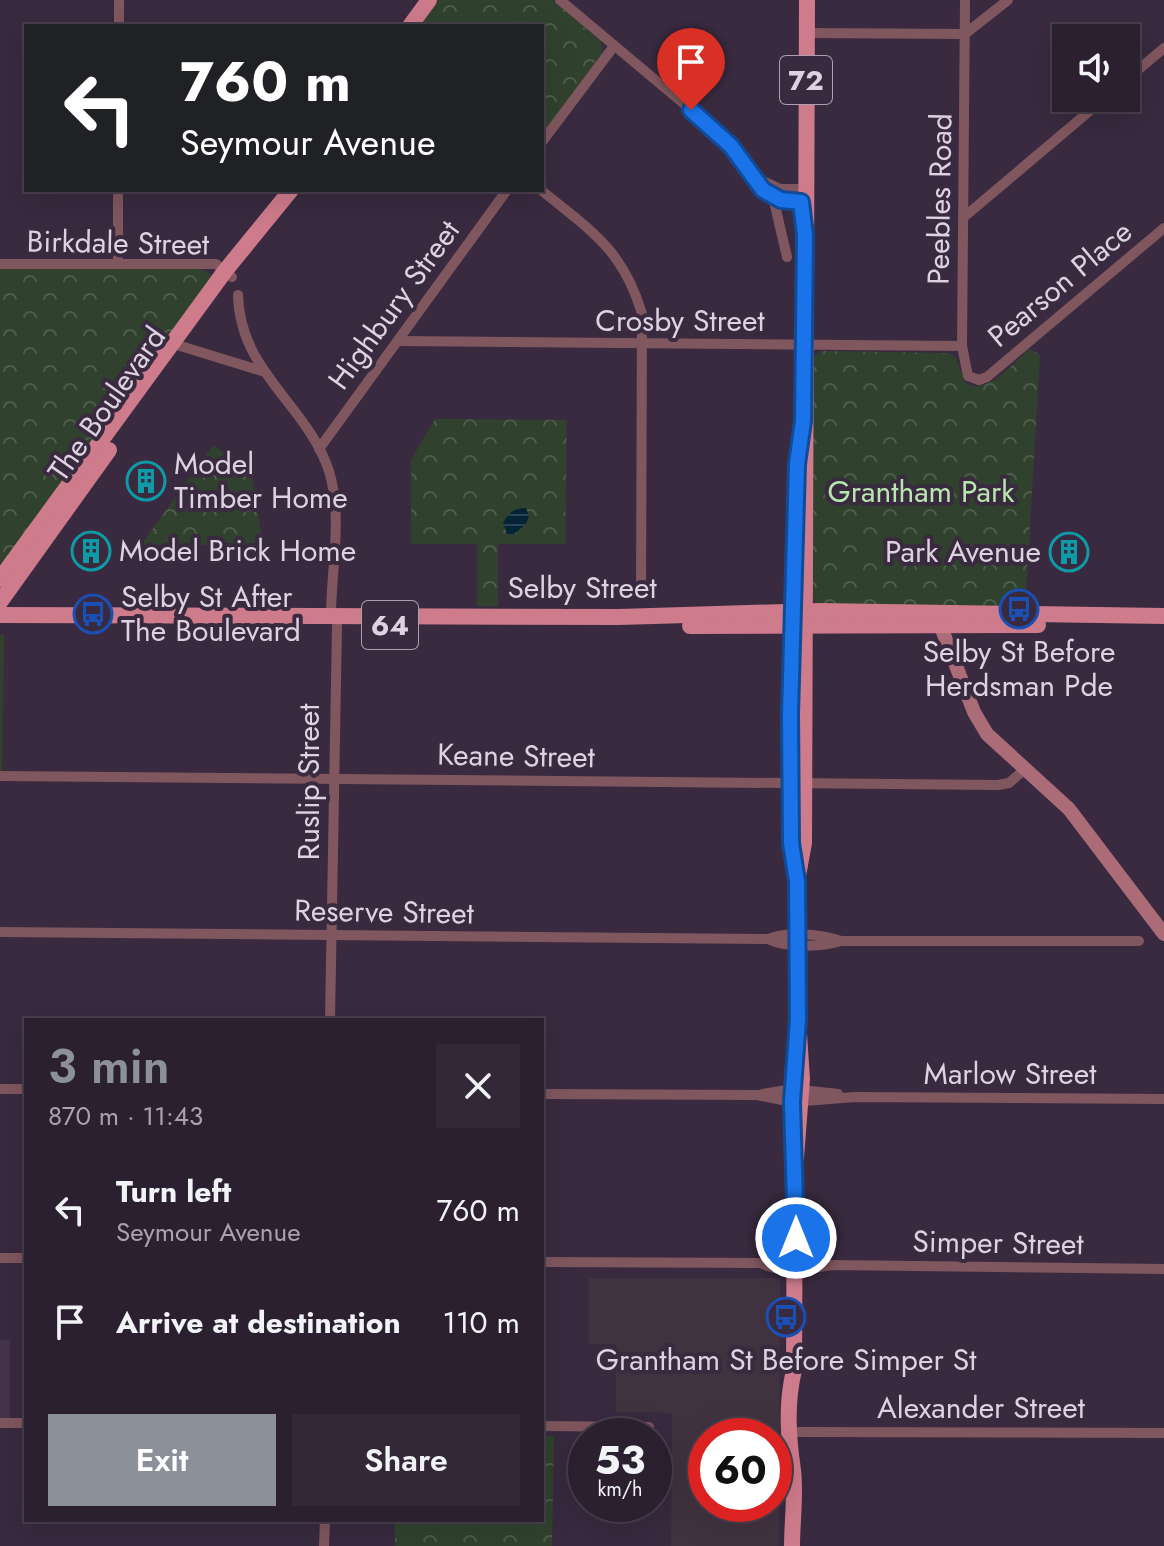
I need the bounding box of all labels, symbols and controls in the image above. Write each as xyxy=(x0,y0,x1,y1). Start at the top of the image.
map controls xyxy=(1052,24,1140,112)
button: sound xyxy=(1052,24,1140,112)
pin xyxy=(657,28,725,110)
icon: arrive xyxy=(669,40,713,84)
text: 760 m xyxy=(180,41,351,122)
icon: left xyxy=(48,56,152,160)
road number: 72 xyxy=(780,56,832,104)
street label: Peebles Road xyxy=(917,113,962,285)
text: Seymour Avenue xyxy=(180,116,436,168)
street label: Pearson Place xyxy=(978,210,1141,357)
street label: Highbury Street xyxy=(317,211,470,398)
street label: Birkdale Street xyxy=(26,219,210,266)
street label: Crosby Street xyxy=(595,299,765,342)
street label: The Boulevard xyxy=(37,318,176,490)
place label: Model Timber Home xyxy=(174,442,348,519)
building icon: Model Timber Home xyxy=(125,460,167,502)
park label: Grantham Park xyxy=(828,470,1015,513)
place label: Model Brick Home xyxy=(119,529,356,572)
building icon: Model Brick Home xyxy=(70,530,112,572)
place label: Park Avenue xyxy=(885,530,1041,573)
building icon: Park Avenue xyxy=(1048,531,1090,573)
street label: Selby Street xyxy=(507,566,657,609)
place label: Selby St After The Boulevard xyxy=(121,575,301,652)
bus stop icon: Selby St Before Herdsman Pde xyxy=(998,588,1040,630)
bus stop icon: Selby St After The Boulevard xyxy=(72,593,114,635)
road number: 64 xyxy=(362,601,418,649)
place label: Selby St Before Herdsman Pde xyxy=(923,630,1115,707)
street label: Ruslip Street xyxy=(287,703,330,861)
street label: Keane Street xyxy=(437,733,596,778)
street label: Reserve Street xyxy=(294,888,475,935)
text: 3 min xyxy=(48,1032,170,1101)
button: close xyxy=(436,1044,520,1128)
street label: Marlow Street xyxy=(924,1052,1097,1095)
text: 870 m · 11:43 xyxy=(48,1097,203,1135)
text: Turn left xyxy=(116,1170,231,1213)
icon: left xyxy=(48,1188,92,1232)
text: 760 m xyxy=(437,1189,520,1232)
position arrow xyxy=(754,1196,838,1280)
text: Seymour Avenue xyxy=(116,1213,301,1251)
street label: Simper Street xyxy=(912,1220,1085,1266)
bus stop icon: Grantham St Before Simper St xyxy=(765,1296,807,1338)
icon: arrive xyxy=(48,1300,92,1344)
text: Arrive at destination xyxy=(116,1301,401,1344)
text: 110 m xyxy=(443,1301,520,1344)
place label: Grantham St Before Simper St xyxy=(596,1338,977,1381)
street label: Alexander Street xyxy=(877,1386,1086,1429)
button: Exit xyxy=(48,1414,276,1506)
button: Share xyxy=(292,1414,520,1506)
speed limit sign: 60 xyxy=(688,1418,792,1522)
text: 53 xyxy=(595,1431,645,1489)
text: km/h xyxy=(597,1475,643,1504)

